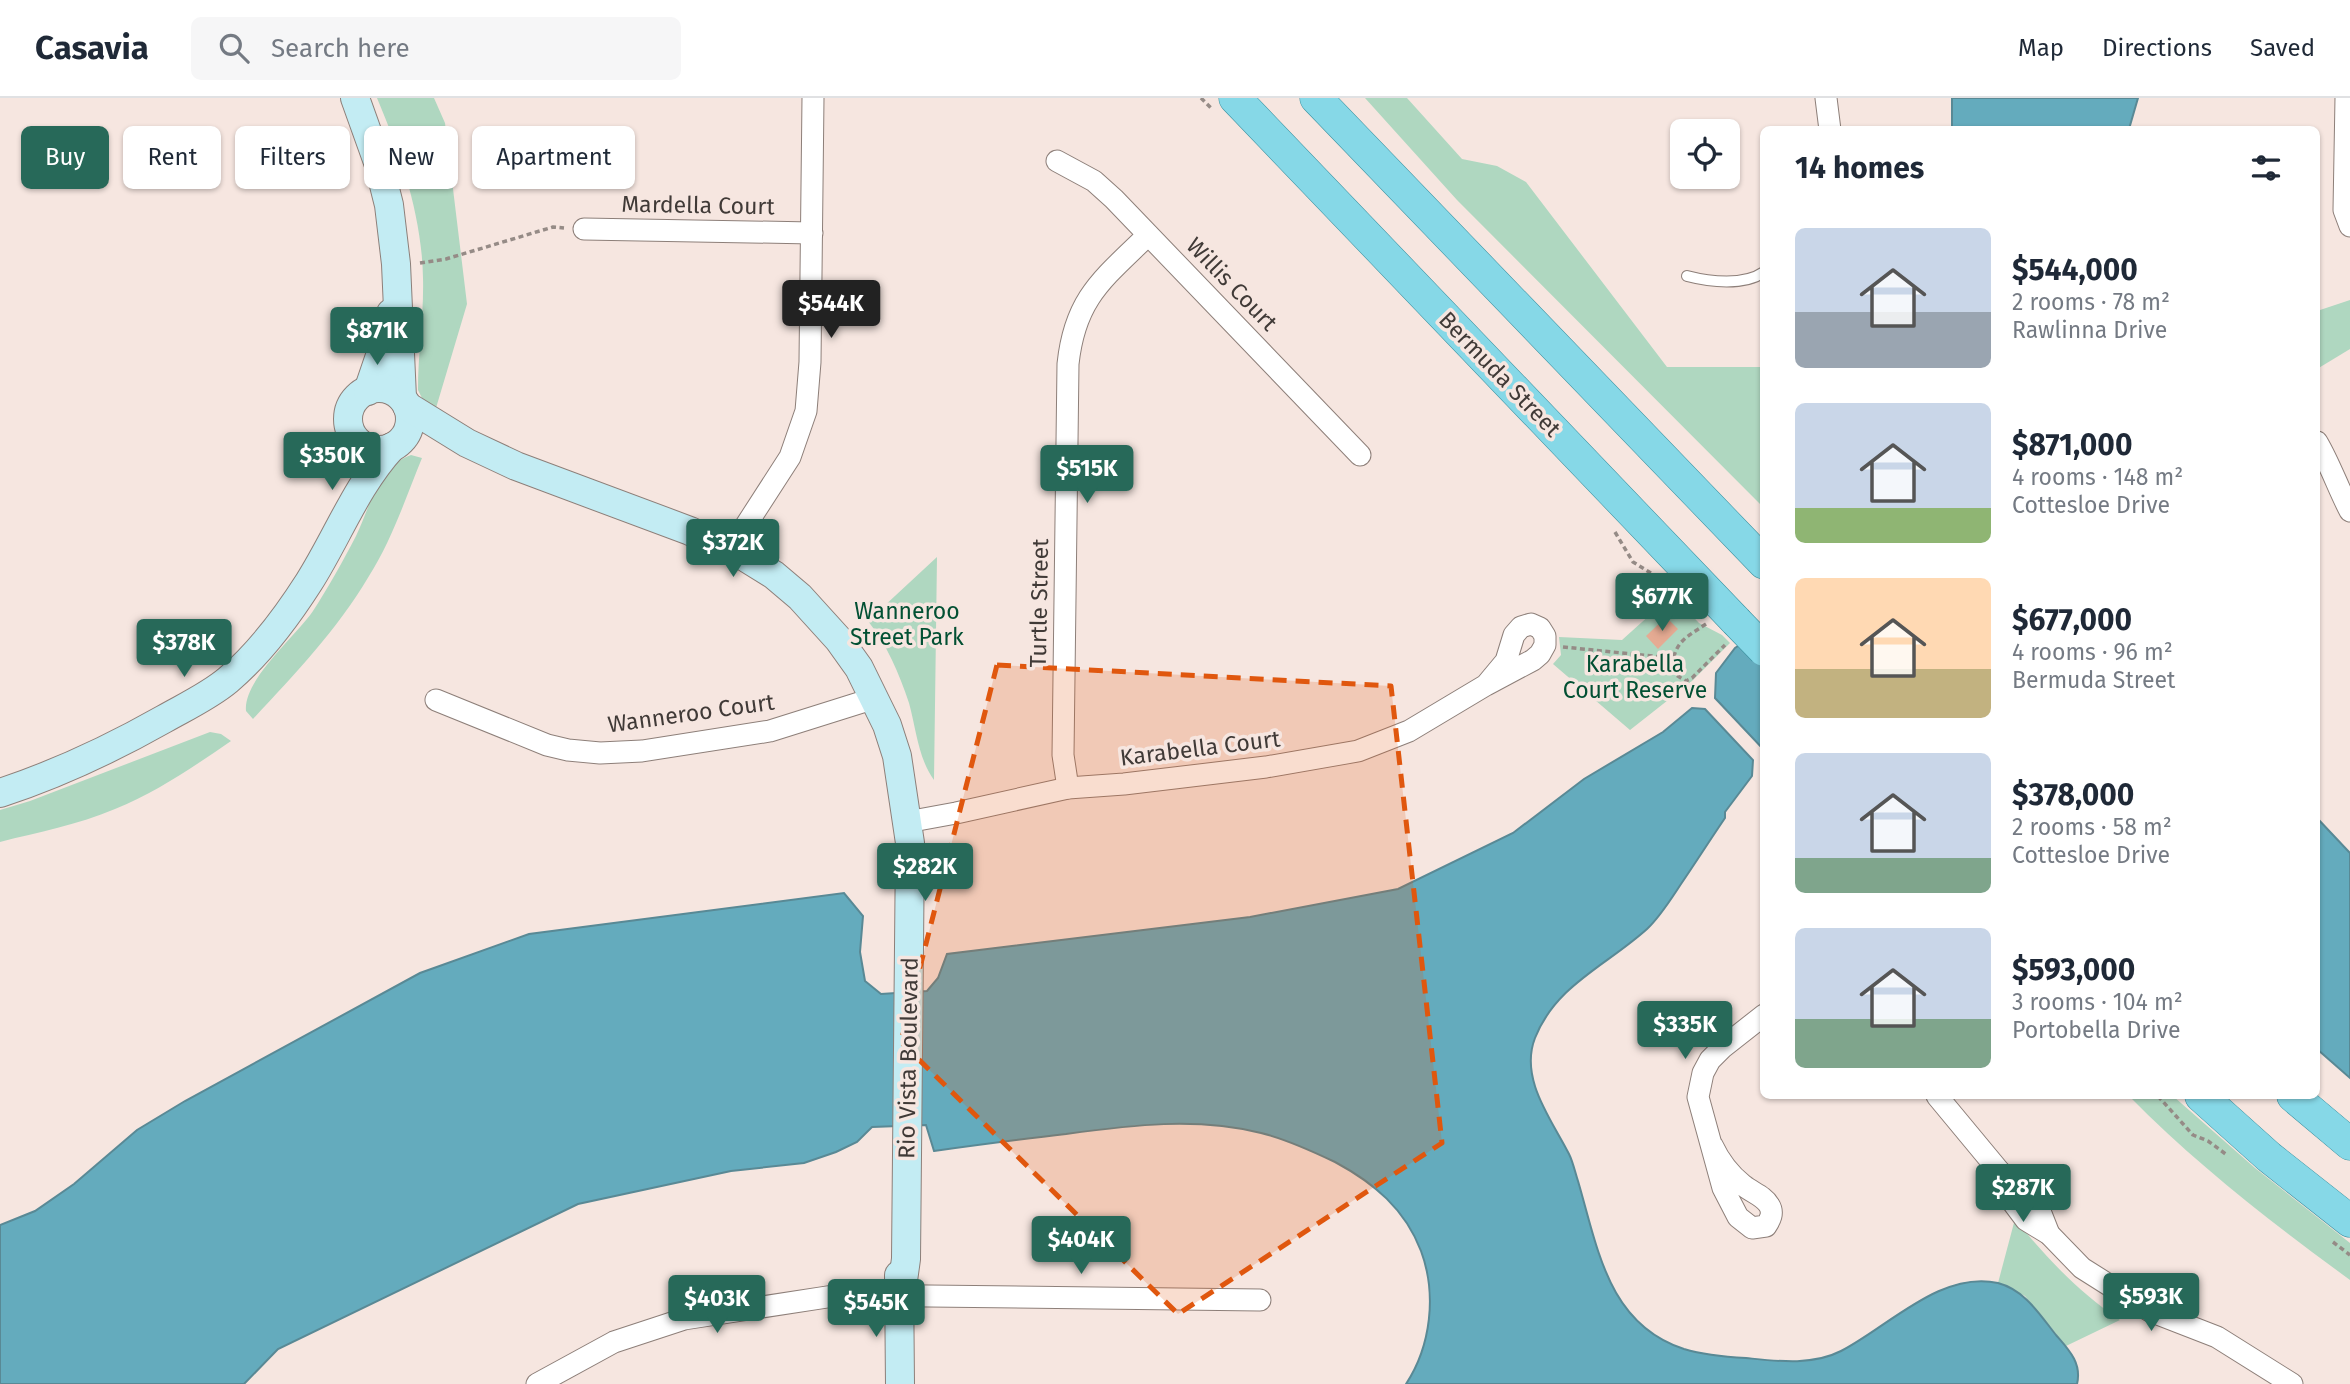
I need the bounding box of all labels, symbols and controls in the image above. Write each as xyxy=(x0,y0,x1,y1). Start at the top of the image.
search box xyxy=(191,17,681,80)
text: Casavia xyxy=(35,28,149,68)
icon: search xyxy=(215,29,253,67)
text: Search here xyxy=(271,33,410,64)
text: Map xyxy=(2018,34,2064,62)
text: Directions xyxy=(2102,34,2212,62)
text: Saved xyxy=(2250,34,2315,62)
map controls xyxy=(1670,119,1740,189)
button: locate xyxy=(1670,119,1740,189)
chip: Buy xyxy=(21,126,109,189)
chip: Rent xyxy=(123,126,221,189)
chip: Filters xyxy=(235,126,350,189)
chip: New xyxy=(364,126,458,189)
chip: Apartment xyxy=(472,126,635,189)
icon: filters xyxy=(2247,149,2285,187)
text: 14 homes xyxy=(1795,150,1924,186)
street label: Mardella Court xyxy=(621,190,776,220)
street label: Willis Court xyxy=(1181,232,1284,337)
text: $544,000 xyxy=(2012,252,2138,288)
icon: home xyxy=(1851,256,1935,340)
pin: $544K xyxy=(782,280,880,340)
text: 2 rooms · 78 m² xyxy=(2012,288,2170,316)
text: $544K xyxy=(798,289,864,317)
street label: Bermuda Street xyxy=(1433,306,1567,443)
pin: $871K xyxy=(328,308,426,367)
text: $871K xyxy=(346,316,408,344)
text: Rawlinna Drive xyxy=(2012,316,2167,344)
text: $871,000 xyxy=(2012,427,2132,463)
icon: home xyxy=(1851,431,1935,515)
pin: $350K xyxy=(283,432,381,492)
text: $350K xyxy=(300,441,364,469)
pin: $515K xyxy=(1038,446,1136,505)
text: $515K xyxy=(1056,454,1118,482)
text: 4 rooms · 148 m² xyxy=(2012,463,2183,491)
text: Cottesloe Drive xyxy=(2012,491,2170,519)
pin: $372K xyxy=(684,519,782,579)
text: $372K xyxy=(702,528,764,556)
street label: Turtle Street xyxy=(1024,538,1054,668)
pin: $677K xyxy=(1613,574,1711,633)
text: $677K xyxy=(1631,582,1693,610)
park label: Wanneroo Street Park xyxy=(850,597,964,651)
text: $677,000 xyxy=(2012,602,2132,638)
icon: home xyxy=(1851,606,1935,690)
pin: $378K xyxy=(135,620,233,679)
text: $378K xyxy=(153,628,215,656)
text: 4 rooms · 96 m² xyxy=(2012,638,2173,666)
park label: Karabella Court Reserve xyxy=(1563,650,1707,704)
text: Bermuda Street xyxy=(2012,666,2175,694)
street label: Wanneroo Court xyxy=(606,687,777,739)
street label: Karabella Court xyxy=(1118,724,1282,772)
text: $378,000 xyxy=(2012,777,2134,813)
icon: home xyxy=(1851,781,1935,865)
text: 2 rooms · 58 m² xyxy=(2012,813,2172,841)
text: Cottesloe Drive xyxy=(2012,841,2170,869)
pin: $282K xyxy=(876,844,974,903)
text: $282K xyxy=(893,852,957,880)
text: $593,000 xyxy=(2012,952,2135,988)
icon: home xyxy=(1851,956,1935,1040)
street label: Rio Vista Boulevard xyxy=(892,957,924,1159)
text: 3 rooms · 104 m² xyxy=(2012,988,2183,1016)
pin: $335K xyxy=(1636,1002,1734,1061)
text: $335K xyxy=(1653,1010,1717,1038)
text: Portobella Drive xyxy=(2012,1016,2180,1044)
pin: $287K xyxy=(1974,1164,2072,1224)
text: $287K xyxy=(1992,1173,2054,1201)
pin: $404K xyxy=(1032,1216,1130,1276)
text: $404K xyxy=(1048,1225,1114,1253)
pin: $593K xyxy=(2102,1274,2200,1333)
pin: $403K xyxy=(668,1276,766,1335)
pin: $545K xyxy=(827,1280,925,1339)
text: $593K xyxy=(2119,1282,2183,1310)
text: $403K xyxy=(684,1284,750,1312)
text: $545K xyxy=(844,1288,908,1316)

